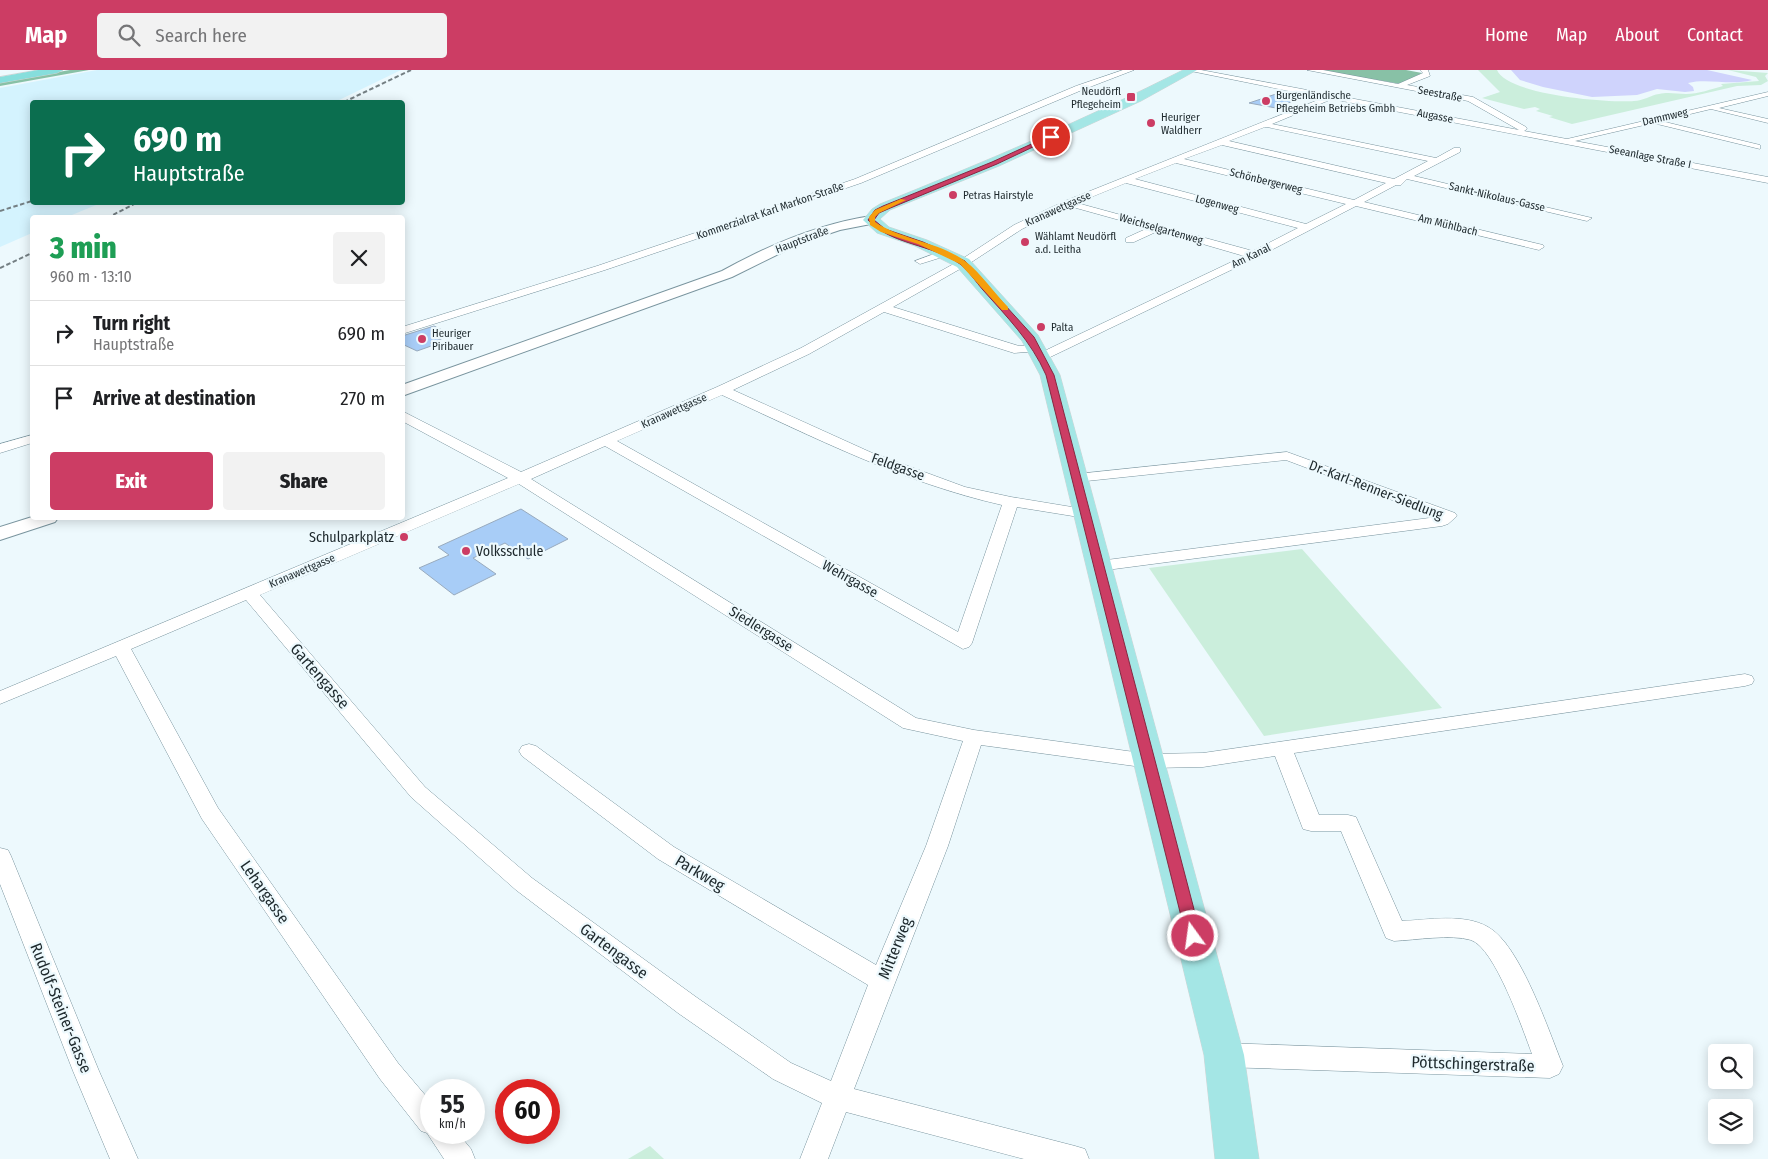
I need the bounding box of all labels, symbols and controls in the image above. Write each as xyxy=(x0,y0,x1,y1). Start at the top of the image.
search box xyxy=(97,13,447,58)
text: Map xyxy=(25,21,67,49)
icon: search xyxy=(115,21,143,49)
text: Search here xyxy=(155,24,247,47)
text: Home xyxy=(1485,24,1528,46)
text: Map xyxy=(1556,24,1587,46)
text: About xyxy=(1615,24,1659,46)
text: Contact xyxy=(1687,24,1743,46)
street label: Seestraße xyxy=(1417,83,1463,105)
place label: Neudörfl Pflegeheim xyxy=(1071,85,1121,111)
place label: Burgenländische Pflegeheim Betriebs Gmbh xyxy=(1276,89,1395,115)
marker: Neudörfl Pflegeheim xyxy=(1125,91,1137,103)
marker: Burgenländische Pflegeheim Betriebs Gmbh xyxy=(1260,95,1272,107)
street label: Dammweg xyxy=(1641,105,1690,129)
street label: Augasse xyxy=(1416,106,1454,126)
place label: Heuriger Waldherr xyxy=(1161,111,1202,137)
pin xyxy=(1030,116,1072,158)
marker: Heuriger Waldherr xyxy=(1145,117,1157,129)
text: 690 m xyxy=(133,118,222,160)
icon: right xyxy=(50,120,115,185)
icon: arrive xyxy=(1037,123,1065,151)
street label: Seeanlage Straße I xyxy=(1608,143,1692,171)
text: Hauptstraße xyxy=(133,160,245,187)
street label: Schönbergerweg xyxy=(1228,166,1305,197)
street label: Kommerzialrat Karl Markon-Straße xyxy=(695,180,845,242)
street label: Sankt-Nikolaus-Gasse xyxy=(1448,180,1546,214)
marker: Petras Hairstyle xyxy=(947,189,959,201)
place label: Petras Hairstyle xyxy=(963,189,1034,202)
street label: Kranawettgasse xyxy=(1023,189,1093,229)
street label: Logenweg xyxy=(1194,192,1241,216)
street label: Weichselgartenweg xyxy=(1118,211,1205,247)
street label: Am Mühlbach xyxy=(1417,211,1479,239)
street label: Hauptstraße xyxy=(774,224,830,256)
text: 3 min xyxy=(50,230,117,266)
place label: Wählamt Neudörfl a.d. Leitha xyxy=(1035,230,1116,256)
button: close xyxy=(333,232,385,284)
marker: Wählamt Neudörfl a.d. Leitha xyxy=(1019,236,1031,248)
street label: Am Kanal xyxy=(1229,241,1273,271)
text: 960 m · 13:10 xyxy=(50,267,132,286)
text: Turn right xyxy=(93,312,170,335)
icon: right xyxy=(50,319,78,347)
marker: Palta xyxy=(1035,321,1047,333)
place label: Palta xyxy=(1051,321,1073,334)
text: 690 m xyxy=(338,322,385,345)
place label: Heuriger Piribauer xyxy=(432,327,473,353)
marker: Heuriger Piribauer xyxy=(416,333,428,345)
text: Hauptstraße xyxy=(93,335,174,354)
icon: arrive xyxy=(50,384,78,412)
text: Arrive at destination xyxy=(93,387,256,410)
text: 270 m xyxy=(340,387,385,410)
street label: Kranawettgasse xyxy=(639,391,709,431)
street label: Feldgasse xyxy=(869,450,927,485)
button: Exit xyxy=(50,452,213,510)
button: Share xyxy=(223,452,385,510)
street label: Dr.-Karl-Renner-Siedlung xyxy=(1307,457,1446,524)
place label: Schulparkplatz xyxy=(309,529,394,546)
marker: Schulparkplatz xyxy=(398,531,410,543)
place label: Volksschule xyxy=(476,543,543,560)
marker: Volksschule xyxy=(460,545,472,557)
street label: Kranawettgasse xyxy=(267,551,337,591)
street label: Wehrgasse xyxy=(819,557,881,601)
street label: Siedlergasse xyxy=(726,603,796,655)
street label: Gartengasse xyxy=(286,639,354,713)
street label: Parkweg xyxy=(672,851,729,895)
street label: Lehargasse xyxy=(236,857,294,927)
position arrow xyxy=(1166,909,1218,961)
street label: Mitterweg xyxy=(874,914,916,982)
street label: Gartengasse xyxy=(576,919,652,983)
street label: Rudolf-Steiner-Gasse xyxy=(26,940,96,1076)
map controls xyxy=(1708,1044,1753,1144)
button: search xyxy=(1708,1044,1753,1089)
street label: Pöttschingerstraße xyxy=(1411,1052,1535,1076)
speed limit sign: 60 xyxy=(495,1079,560,1144)
text: 55 xyxy=(440,1090,465,1120)
button: layers xyxy=(1708,1099,1753,1144)
text: km/h xyxy=(439,1117,466,1131)

